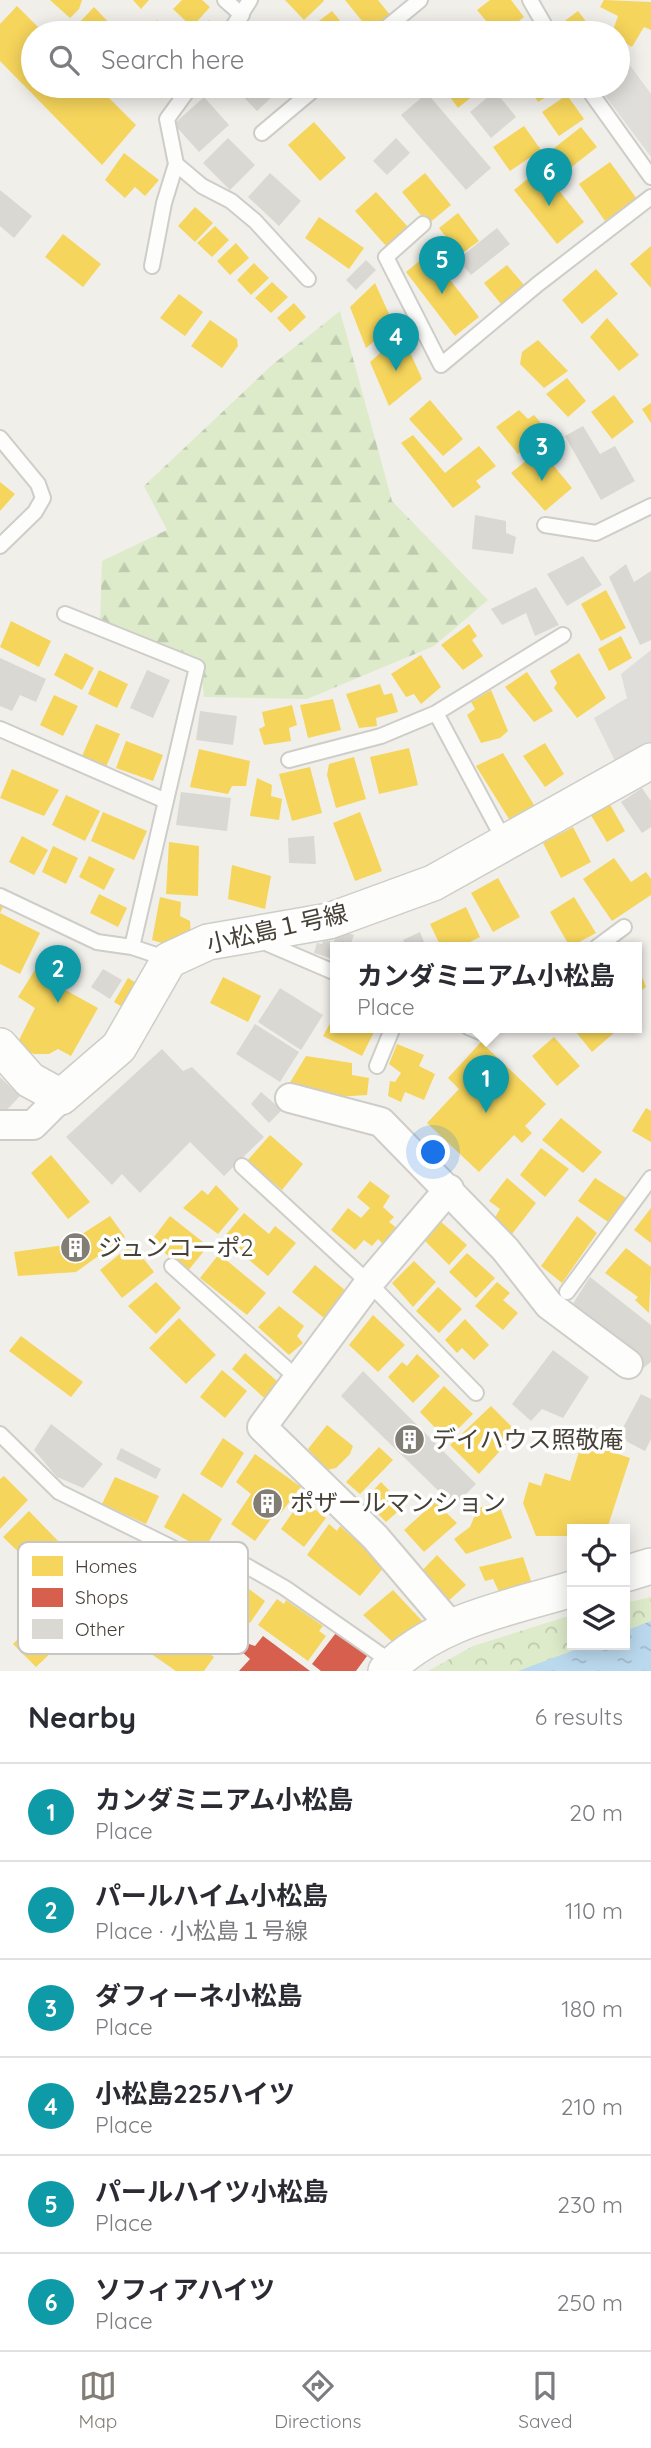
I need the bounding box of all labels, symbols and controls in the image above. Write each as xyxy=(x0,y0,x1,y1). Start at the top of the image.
search box xyxy=(21,21,630,98)
icon: search xyxy=(45,41,83,79)
text: Search here xyxy=(101,43,245,76)
pin: 6 xyxy=(526,148,572,206)
pin: 5 xyxy=(419,236,465,294)
pin: 4 xyxy=(373,313,419,371)
pin: 3 xyxy=(519,423,565,481)
street label: 小松島１号線 xyxy=(203,897,350,959)
popup xyxy=(330,942,642,1033)
pin: 2 xyxy=(35,945,81,1003)
text: カンダミニアム小松島 xyxy=(357,959,615,992)
text: Place xyxy=(357,992,415,1021)
pin: 1 xyxy=(463,1055,509,1113)
your location xyxy=(416,1135,450,1169)
building icon: ジュンコーポ2 xyxy=(58,1231,92,1265)
place label: ジュンコーポ2 xyxy=(98,1232,254,1262)
building icon: デイハウス照敬庵 xyxy=(392,1423,426,1457)
place label: デイハウス照敬庵 xyxy=(432,1424,624,1454)
building icon: ポザールマンション xyxy=(250,1486,284,1520)
place label: ポザールマンション xyxy=(290,1487,506,1517)
map controls xyxy=(567,1524,630,1650)
button: locate xyxy=(567,1524,630,1587)
legend xyxy=(18,1542,248,1654)
text: Homes xyxy=(75,1554,137,1578)
text: Shops xyxy=(75,1585,128,1609)
button: layers xyxy=(567,1587,630,1650)
text: Other xyxy=(75,1617,126,1641)
text: Nearby xyxy=(28,1698,136,1736)
text: 6 results xyxy=(535,1702,623,1731)
text: カンダミニアム小松島 xyxy=(95,1783,353,1816)
text: 1 xyxy=(47,1798,55,1827)
text: 20 m xyxy=(569,1798,623,1827)
text: Place xyxy=(95,1816,153,1845)
text: パールハイム小松島 xyxy=(95,1879,328,1912)
text: 2 xyxy=(44,1896,58,1925)
text: 110 m xyxy=(565,1896,623,1925)
text: Place · 小松島１号線 xyxy=(95,1916,308,1945)
text: ダフィーネ小松島 xyxy=(95,1979,302,2012)
text: 3 xyxy=(45,1994,57,2023)
text: 180 m xyxy=(561,1994,623,2023)
text: Place xyxy=(95,2012,153,2041)
text: 小松島225ハイツ xyxy=(95,2077,295,2110)
text: 4 xyxy=(44,2092,58,2121)
text: 210 m xyxy=(561,2092,623,2121)
text: Place xyxy=(95,2110,153,2139)
text: パールハイツ小松島 xyxy=(95,2175,328,2208)
text: 5 xyxy=(44,2190,58,2219)
text: 230 m xyxy=(557,2190,623,2219)
text: Place xyxy=(95,2208,153,2237)
text: ソフィアハイツ xyxy=(95,2273,275,2306)
text: 6 xyxy=(45,2288,57,2317)
text: 250 m xyxy=(557,2288,623,2317)
text: Place xyxy=(95,2306,153,2335)
tab: Map xyxy=(79,2367,117,2433)
tab: Directions xyxy=(274,2367,361,2433)
tab: Saved xyxy=(518,2367,573,2433)

